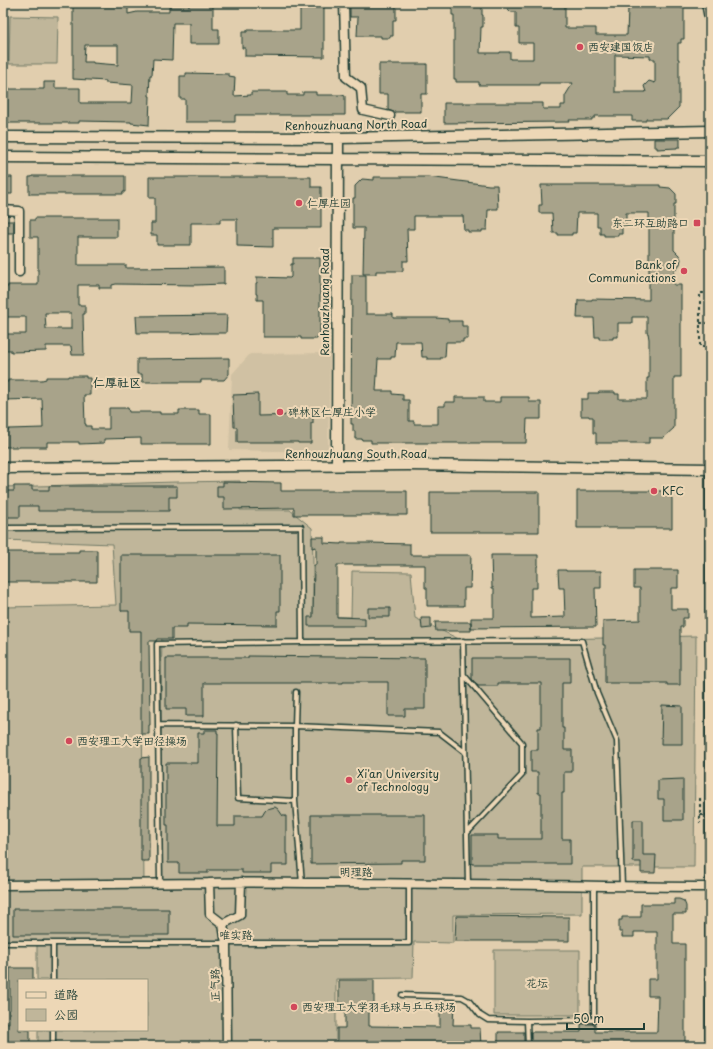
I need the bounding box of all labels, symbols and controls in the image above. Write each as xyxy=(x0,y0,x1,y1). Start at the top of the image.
place label: 西安建国饭店 xyxy=(588,38,654,55)
marker: 西安建国饭店 xyxy=(575,42,585,52)
street label: Renhouzhuang North Road xyxy=(285,115,427,134)
place label: 仁厚庄园 xyxy=(307,194,351,211)
marker: 仁厚庄园 xyxy=(294,198,304,208)
place label: 东二环互助路口 xyxy=(612,214,689,231)
marker: 东二环互助路口 xyxy=(692,218,702,228)
street label: Renhouzhuang Road xyxy=(316,248,333,356)
place label: Bank of Communications xyxy=(588,256,678,286)
marker: Bank of Communications xyxy=(679,266,689,276)
district label: 仁厚社区 xyxy=(93,373,141,391)
place label: 碑林区仁厚庄小学 xyxy=(288,403,376,420)
marker: 碑林区仁厚庄小学 xyxy=(275,407,285,417)
street label: Renhouzhuang South Road xyxy=(285,445,427,462)
place label: KFC xyxy=(662,482,684,499)
marker: KFC xyxy=(649,486,659,496)
place label: 西安理工大学田径操场 xyxy=(77,732,187,749)
marker: 西安理工大学田径操场 xyxy=(64,736,74,746)
place label: Xi'an University of Technology xyxy=(357,765,439,795)
marker: Xi'an University of Technology xyxy=(344,775,354,785)
street label: 明理路 xyxy=(340,863,373,880)
street label: 唯实路 xyxy=(220,926,253,943)
street label: 正气路 xyxy=(206,968,223,1002)
park label: 花坛 xyxy=(526,974,548,991)
legend xyxy=(18,979,148,1031)
text: 道路 xyxy=(54,985,78,1003)
place label: 西安理工大学羽毛球与乒乓球场 xyxy=(302,998,456,1015)
marker: 西安理工大学羽毛球与乒乓球场 xyxy=(289,1002,299,1012)
text: 公园 xyxy=(54,1005,78,1023)
scale bar xyxy=(567,1005,644,1031)
text: 50 m xyxy=(573,1009,604,1027)

